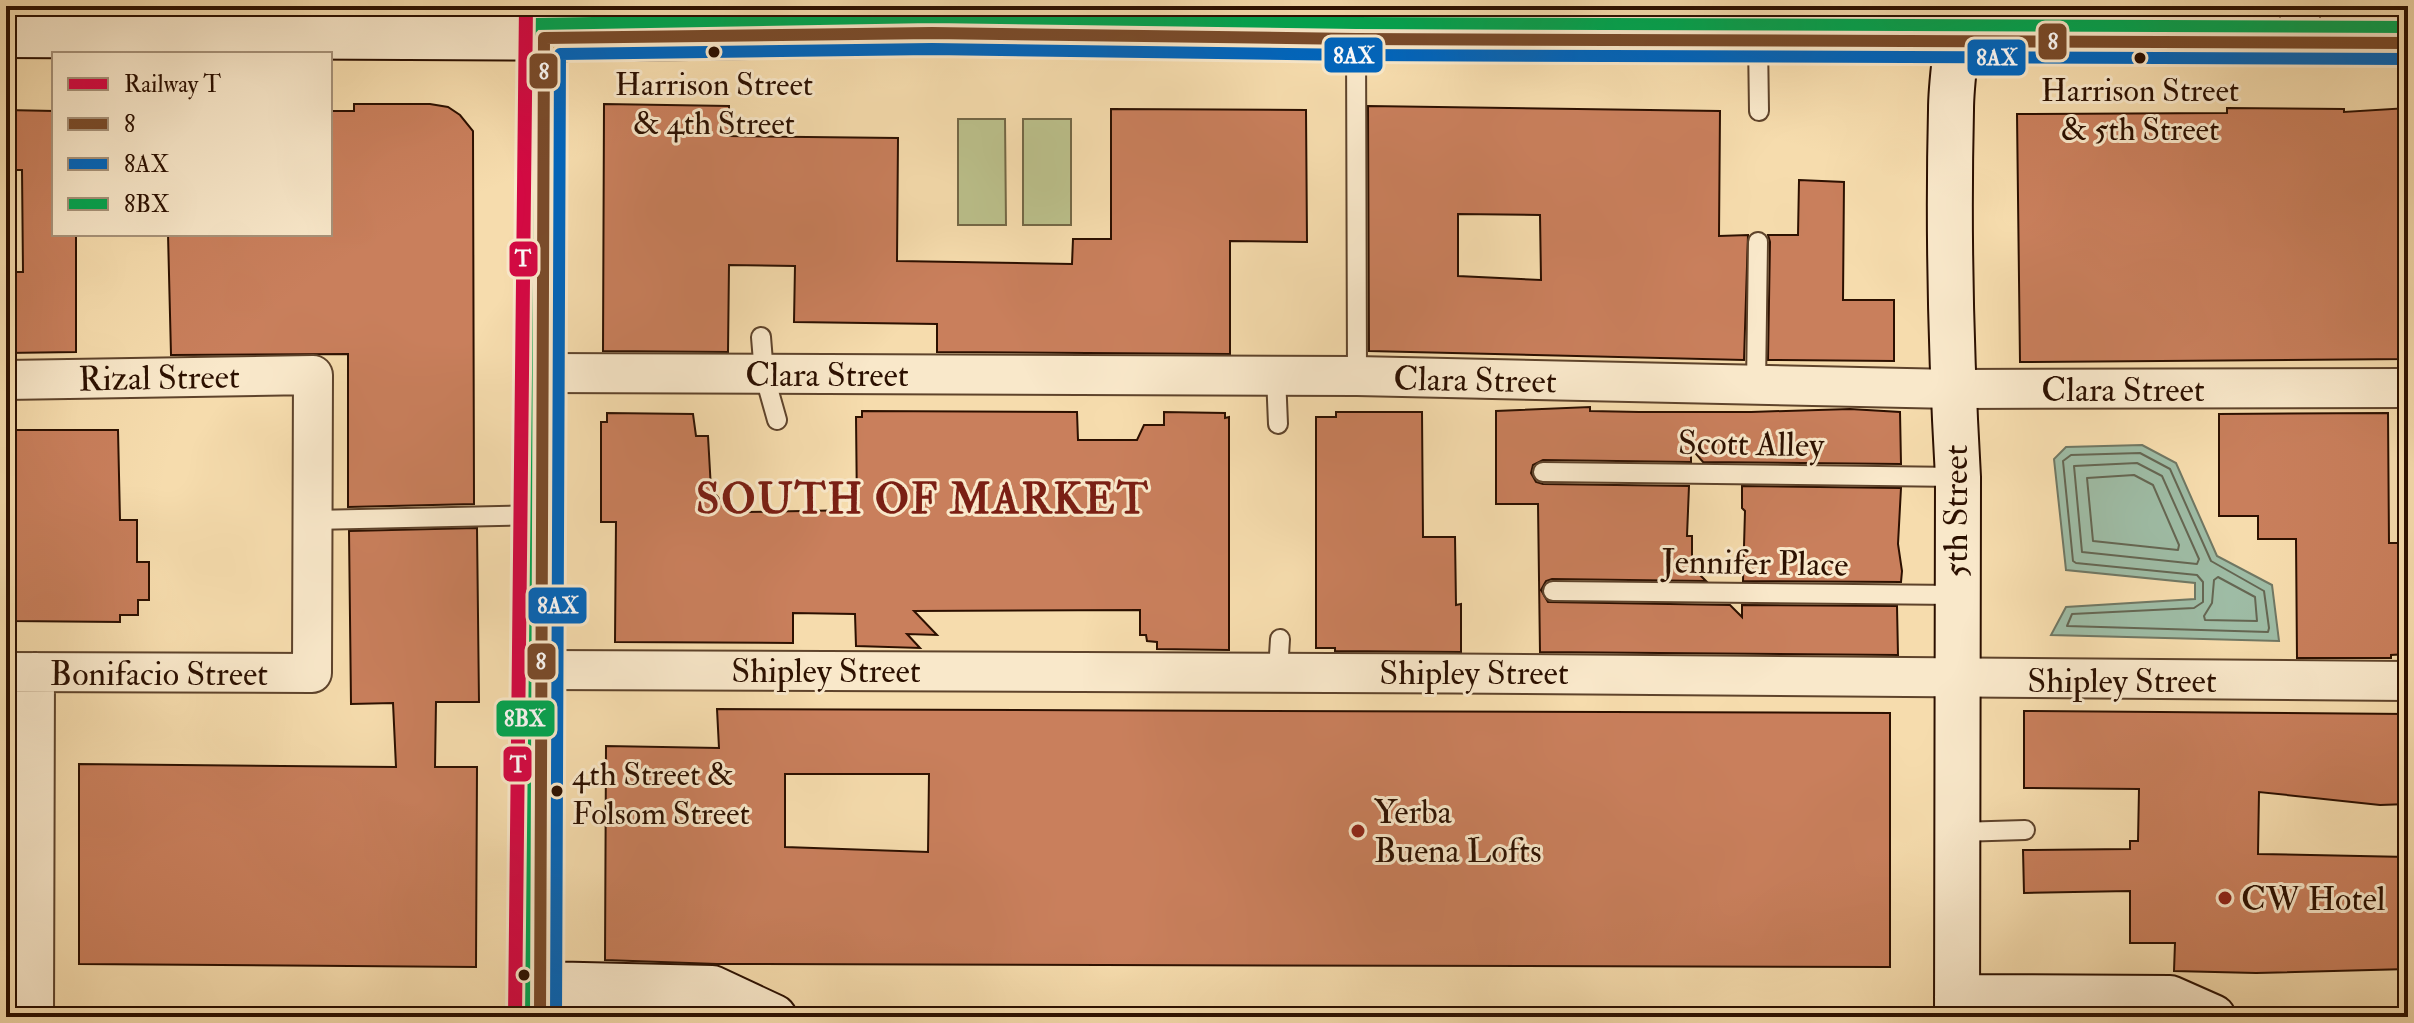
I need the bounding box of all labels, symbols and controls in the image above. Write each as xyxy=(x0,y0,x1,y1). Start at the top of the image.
line badge: 8 xyxy=(2037,22,2068,61)
text: 8 xyxy=(2048,28,2059,56)
line badge: 8AX xyxy=(1323,36,1384,74)
line badge: 8AX xyxy=(1966,38,2027,77)
text: 8AX xyxy=(1333,42,1375,70)
marker: Harrison Street & 4th Street xyxy=(706,44,722,60)
text: 8AX xyxy=(1976,44,2018,72)
marker: Harrison Street & 5th Street xyxy=(2132,50,2148,66)
legend xyxy=(52,52,332,236)
line badge: 8 xyxy=(528,52,559,90)
text: 8 xyxy=(539,58,550,86)
place label: Harrison Street & 4th Street xyxy=(615,65,813,144)
text: Railway T xyxy=(124,69,221,100)
place label: Harrison Street & 5th Street xyxy=(2041,71,2239,150)
text: 8 xyxy=(124,109,135,140)
text: 8AX xyxy=(124,149,170,180)
text: 8BX xyxy=(124,189,170,220)
line badge: T xyxy=(508,240,539,278)
text: T xyxy=(514,245,532,273)
street label: Clara Street xyxy=(745,354,909,397)
street label: Rizal Street xyxy=(78,356,240,401)
street label: Clara Street xyxy=(1393,358,1557,403)
street label: Clara Street xyxy=(2041,369,2205,412)
street label: Scott Alley xyxy=(1678,422,1825,467)
street label: 5th Street xyxy=(1935,445,1978,577)
district label: SOUTH OF MARKET xyxy=(696,474,1150,526)
street label: Jennifer Place xyxy=(1660,540,1849,587)
line badge: 8AX xyxy=(527,586,588,625)
text: 8AX xyxy=(537,592,579,620)
line badge: 8 xyxy=(526,642,557,681)
text: 8 xyxy=(536,648,547,676)
street label: Shipley Street xyxy=(731,650,921,693)
street label: Shipley Street xyxy=(1379,652,1569,695)
street label: Bonifacio Street xyxy=(50,653,268,696)
street label: Shipley Street xyxy=(2027,660,2217,703)
line badge: 8BX xyxy=(495,699,556,738)
text: 8BX xyxy=(504,705,546,733)
line badge: T xyxy=(502,745,533,783)
text: T xyxy=(509,751,527,779)
place label: 4th Street & Folsom Street xyxy=(572,755,750,834)
marker: 4th Street & Folsom Street xyxy=(549,783,565,799)
place label: Yerba Buena Lofts xyxy=(1374,791,1542,873)
marker: Yerba Buena Lofts xyxy=(1349,822,1367,840)
place label: CW Hotel xyxy=(2241,878,2386,921)
marker: CW Hotel xyxy=(2216,889,2234,907)
unlabelled marker xyxy=(516,967,532,983)

